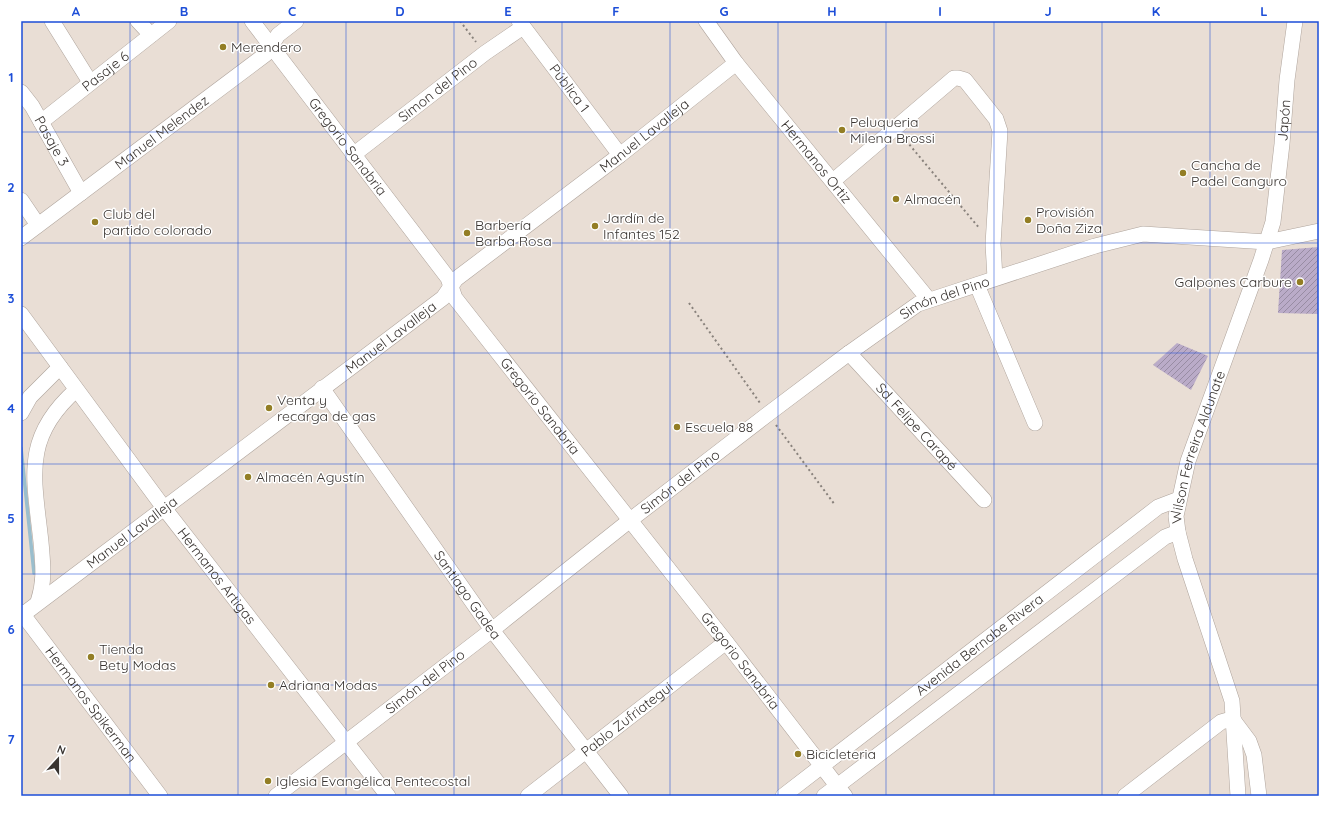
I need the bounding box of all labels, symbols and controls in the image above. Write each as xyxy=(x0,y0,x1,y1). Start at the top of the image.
text: A xyxy=(72,3,81,19)
text: B xyxy=(180,3,188,19)
text: C xyxy=(288,3,296,19)
text: D xyxy=(395,3,405,19)
text: E xyxy=(504,3,512,19)
text: F xyxy=(612,3,620,19)
text: G xyxy=(719,3,729,19)
text: H xyxy=(827,3,837,19)
text: I xyxy=(938,3,942,19)
text: J xyxy=(1044,3,1052,19)
text: K xyxy=(1152,3,1161,19)
text: L xyxy=(1260,3,1268,19)
place label: Merendero xyxy=(231,38,302,56)
marker: Merendero xyxy=(218,42,228,52)
street label: Pasaje 6 xyxy=(78,47,133,95)
street label: Simon del Pino xyxy=(394,53,481,126)
street label: Pública 1 xyxy=(546,60,594,116)
text: 1 xyxy=(8,69,14,85)
street label: Manuel Melendez xyxy=(111,91,212,173)
street label: Gregorio Sanabria xyxy=(305,94,391,199)
street label: Manuel Lavalleja xyxy=(596,95,693,176)
street label: Japón xyxy=(1273,99,1294,142)
street label: Pasaje 3 xyxy=(30,113,73,169)
place label: Peluqueria Milena Brossi xyxy=(850,113,935,147)
street label: Hermanos Ortiz xyxy=(777,116,856,207)
marker: Peluqueria Milena Brossi xyxy=(837,125,847,135)
place label: Cancha de Padel Canguro xyxy=(1191,156,1287,190)
marker: Cancha de Padel Canguro xyxy=(1178,168,1188,178)
text: 2 xyxy=(7,179,15,195)
place label: Almacén xyxy=(904,190,961,208)
marker: Almacén xyxy=(891,194,901,204)
place label: Provisión Doña Ziza xyxy=(1036,203,1102,237)
place label: Club del partido colorado xyxy=(103,205,212,239)
place label: Jardín de Infantes 152 xyxy=(603,209,680,243)
marker: Provisión Doña Ziza xyxy=(1023,215,1033,225)
place label: Barbería Barba Rosa xyxy=(475,216,552,250)
marker: Club del partido colorado xyxy=(90,217,100,227)
marker: Jardín de Infantes 152 xyxy=(590,221,600,231)
marker: Barbería Barba Rosa xyxy=(462,228,472,238)
street label: Simón del Pino xyxy=(896,272,992,323)
place label: Galpones Carbure xyxy=(1175,273,1292,291)
marker: Galpones Carbure xyxy=(1295,277,1305,287)
text: 3 xyxy=(8,290,15,306)
street label: Manuel Lavalleja xyxy=(342,297,440,377)
street label: Gregorio Sanabria xyxy=(496,354,584,458)
street label: Wilson Ferreira Aldunate xyxy=(1166,368,1229,525)
street label: Sd. Felipe Carapé xyxy=(872,379,961,474)
place label: Venta y recarga de gas xyxy=(277,391,376,425)
text: 4 xyxy=(7,400,15,416)
marker: Venta y recarga de gas xyxy=(264,403,274,413)
place label: Escuela 88 xyxy=(685,418,753,436)
marker: Escuela 88 xyxy=(672,422,682,432)
street label: Simón del Pino xyxy=(637,445,723,518)
place label: Almacén Agustín xyxy=(256,468,365,486)
marker: Almacén Agustín xyxy=(243,472,253,482)
street label: Manuel Lavalleja xyxy=(83,492,181,572)
text: 5 xyxy=(7,510,15,526)
street label: Hermanos Artigas xyxy=(174,524,260,628)
street label: Santiago Gadea xyxy=(430,547,505,643)
street label: Avenida Bernabe Rivera xyxy=(912,590,1047,699)
street label: Gregorio Sanabria xyxy=(697,608,784,713)
text: 6 xyxy=(7,621,15,637)
place label: Tienda Bety Modas xyxy=(99,640,176,674)
street label: Hermanos Spikerman xyxy=(41,643,141,766)
street label: Simón del Pino xyxy=(382,645,468,718)
marker: Tienda Bety Modas xyxy=(86,652,96,662)
place label: Adriana Modas xyxy=(279,676,377,694)
street label: Pablo Zufriategui xyxy=(577,678,676,761)
marker: Adriana Modas xyxy=(266,680,276,690)
text: 7 xyxy=(7,731,15,747)
north arrow xyxy=(38,739,78,779)
text: N xyxy=(55,742,68,758)
place label: Bicicleteria xyxy=(806,745,876,763)
marker: Bicicleteria xyxy=(793,749,803,759)
place label: Iglesia Evangélica Pentecostal xyxy=(276,772,470,790)
marker: Iglesia Evangélica Pentecostal xyxy=(263,776,273,786)

